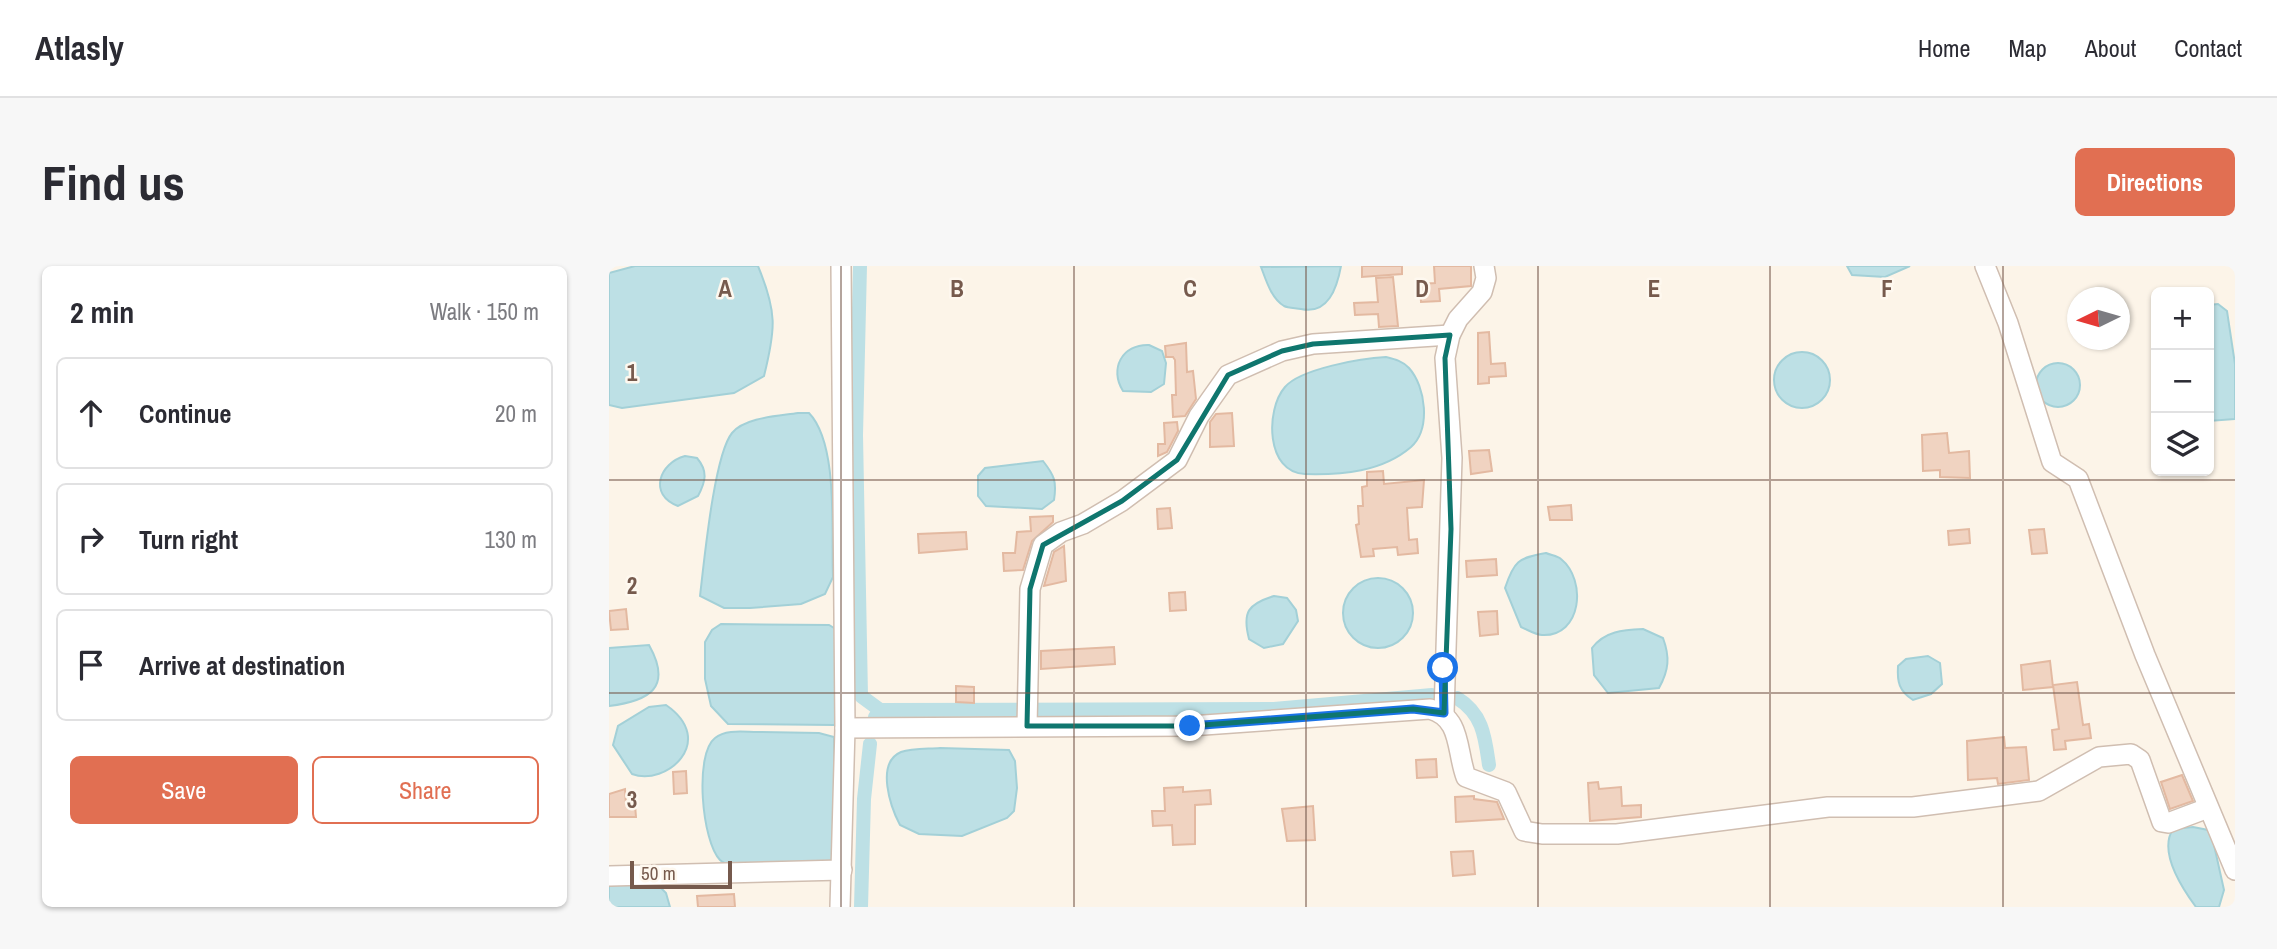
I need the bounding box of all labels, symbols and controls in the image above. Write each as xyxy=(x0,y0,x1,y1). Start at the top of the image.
text: Atlasly xyxy=(35,26,124,70)
text: Home xyxy=(1918,32,1970,64)
text: Map xyxy=(2008,32,2047,64)
text: About xyxy=(2085,32,2136,64)
text: Contact xyxy=(2174,32,2242,64)
button: Directions xyxy=(2075,148,2235,216)
text: Find us xyxy=(42,149,185,215)
text: A xyxy=(718,273,732,304)
text: B xyxy=(950,273,964,304)
text: C xyxy=(1183,273,1197,304)
text: D xyxy=(1415,273,1429,304)
text: E xyxy=(1648,273,1660,304)
text: F xyxy=(1881,273,1893,304)
north arrow xyxy=(2067,287,2130,350)
map controls xyxy=(2151,287,2214,476)
button: + xyxy=(2151,287,2214,350)
text: 2 min xyxy=(70,292,134,332)
text: Walk · 150 m xyxy=(430,296,539,327)
button: − xyxy=(2151,350,2214,413)
text: 1 xyxy=(627,357,638,388)
icon: ahead xyxy=(72,394,110,432)
text: Continue xyxy=(139,396,231,431)
text: 20 m xyxy=(495,398,537,429)
button: layers xyxy=(2151,413,2214,476)
icon: right xyxy=(72,520,110,558)
text: Turn right xyxy=(139,522,238,557)
text: 130 m xyxy=(485,524,537,555)
text: 2 xyxy=(627,570,637,601)
icon: arrive xyxy=(72,646,110,684)
text: Arrive at destination xyxy=(139,648,345,683)
route start xyxy=(1427,652,1458,683)
route end xyxy=(1174,710,1205,741)
button: Save xyxy=(70,756,298,824)
button: Share xyxy=(312,756,539,824)
text: 3 xyxy=(627,784,637,815)
scale bar xyxy=(630,858,731,890)
text: 50 m xyxy=(641,860,676,886)

